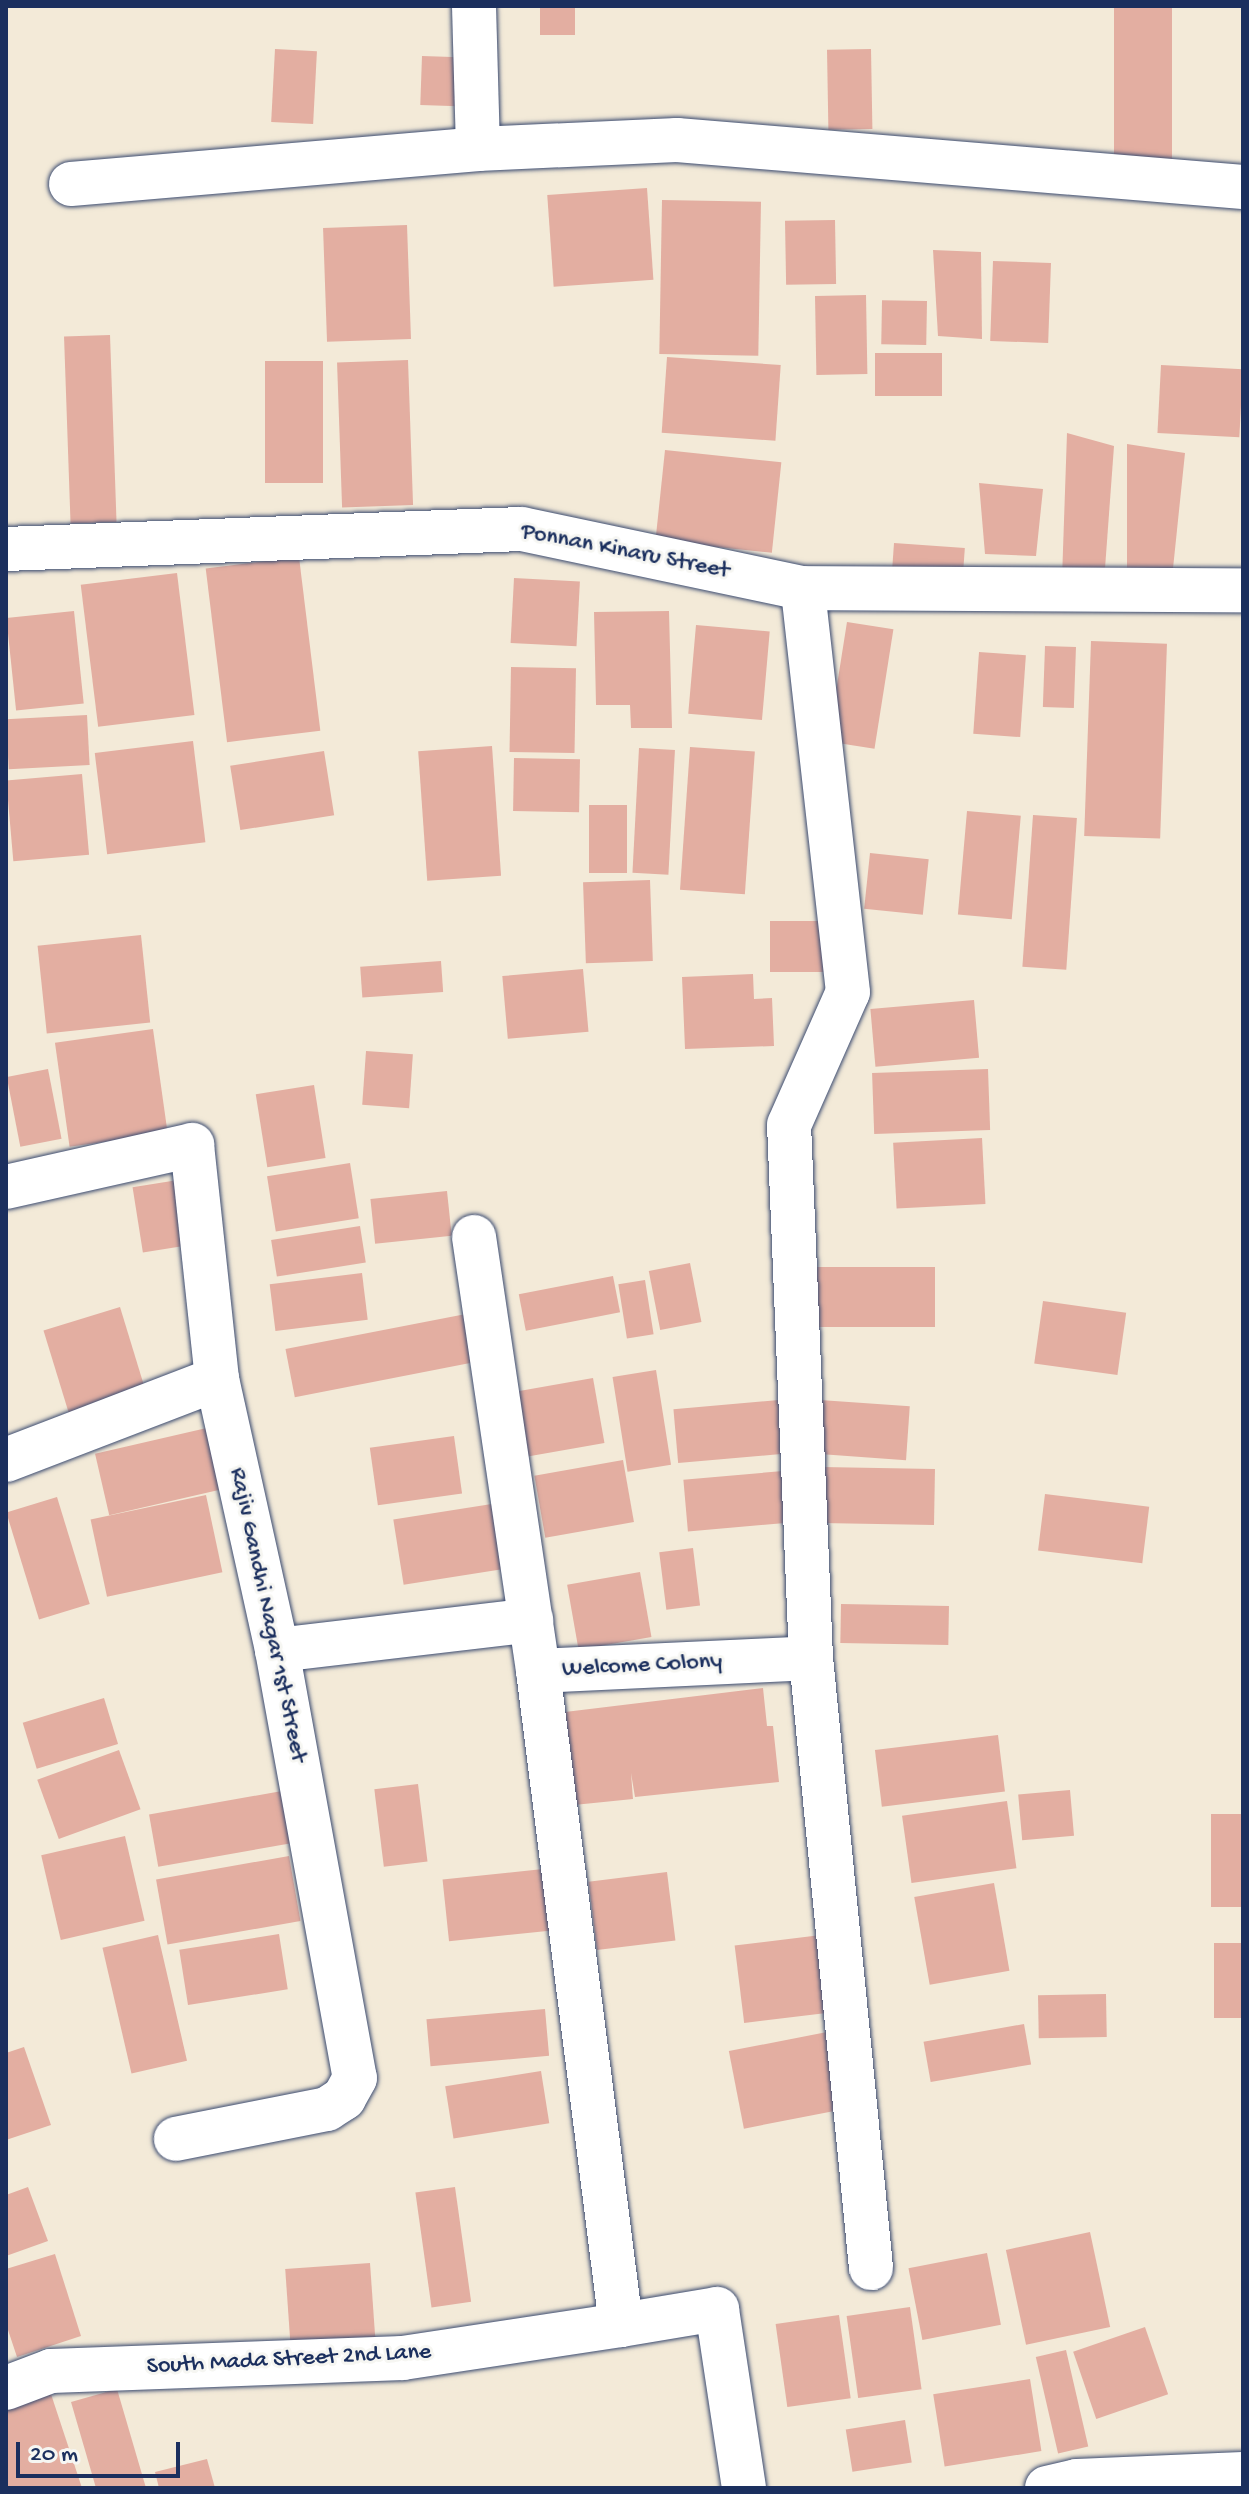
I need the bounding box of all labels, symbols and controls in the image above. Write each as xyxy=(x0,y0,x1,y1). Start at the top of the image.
street label: Ponnan Kinaru Street xyxy=(518,518,732,586)
street label: Rajiv Gandhi Nagar 1st Street xyxy=(222,1465,312,1765)
street label: Welcome Colony xyxy=(561,1647,723,1685)
street label: South Mada Street 2nd Lane xyxy=(146,2338,432,2382)
scale bar xyxy=(20,2426,184,2476)
text: 20 m xyxy=(30,2441,78,2470)

